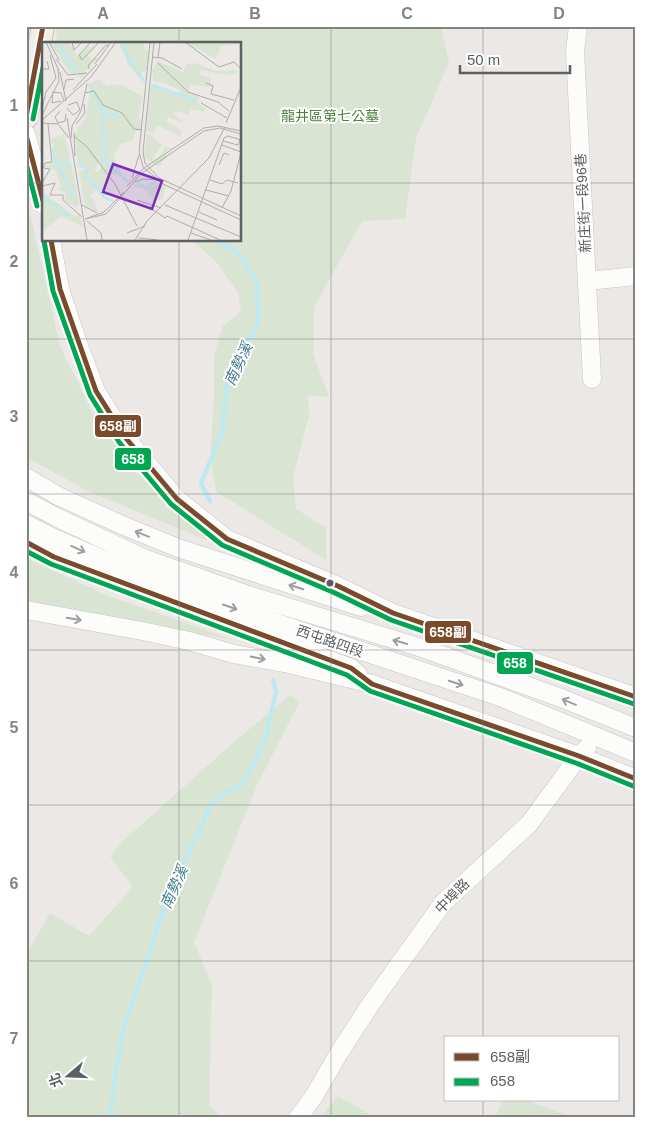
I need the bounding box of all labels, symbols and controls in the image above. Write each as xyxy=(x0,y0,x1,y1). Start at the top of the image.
text: A xyxy=(97,5,109,22)
text: B xyxy=(249,5,261,22)
text: C xyxy=(401,5,413,22)
text: D xyxy=(553,5,565,22)
inset map xyxy=(42,42,241,241)
scale bar xyxy=(460,42,570,74)
text: 50 m xyxy=(467,51,500,68)
text: 1 xyxy=(10,97,19,114)
park label: 龍井區第七公墓 xyxy=(281,108,379,124)
street label: 新庄街一段96巷 xyxy=(572,153,594,253)
text: 2 xyxy=(10,253,19,270)
water label: 南勢溪 xyxy=(221,338,256,388)
text: 3 xyxy=(10,408,19,425)
line badge: 658副 xyxy=(94,414,142,438)
text: 658副 xyxy=(99,418,137,434)
line badge: 658 xyxy=(114,447,152,471)
text: 658 xyxy=(121,451,145,467)
one-way arrow xyxy=(135,528,150,538)
one-way arrow xyxy=(70,544,85,554)
text: 4 xyxy=(10,564,19,581)
unlabelled marker xyxy=(325,578,335,588)
one-way arrow xyxy=(288,581,304,591)
one-way arrow xyxy=(221,603,237,612)
one-way arrow xyxy=(66,614,82,624)
line badge: 658副 xyxy=(424,620,472,644)
street label: 西屯路四段 xyxy=(294,622,366,660)
text: 658副 xyxy=(429,624,467,640)
one-way arrow xyxy=(392,636,408,646)
line badge: 658 xyxy=(496,651,534,675)
one-way arrow xyxy=(250,654,266,664)
text: 658 xyxy=(503,655,527,671)
one-way arrow xyxy=(447,678,463,688)
one-way arrow xyxy=(562,696,577,706)
text: 5 xyxy=(10,719,19,736)
water label: 南勢溪 xyxy=(157,861,192,911)
text: 6 xyxy=(10,875,19,892)
street label: 中埠路 xyxy=(432,875,472,917)
text: 7 xyxy=(10,1030,19,1047)
legend xyxy=(444,1036,620,1102)
text: 658副 xyxy=(490,1048,530,1065)
north arrow xyxy=(42,1052,92,1102)
text: 北 xyxy=(46,1071,66,1089)
text: 658 xyxy=(490,1072,515,1089)

